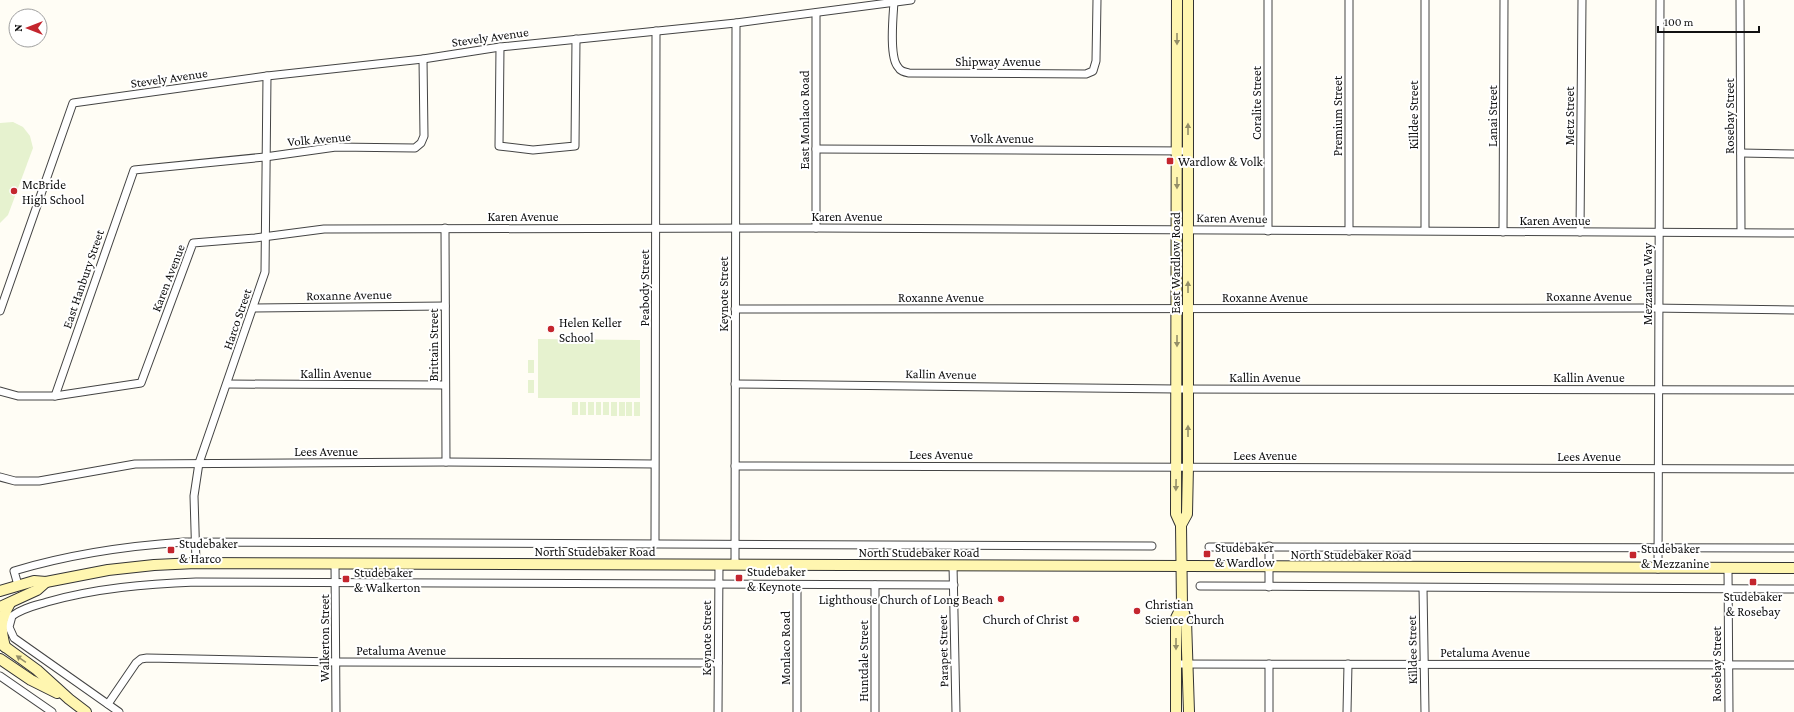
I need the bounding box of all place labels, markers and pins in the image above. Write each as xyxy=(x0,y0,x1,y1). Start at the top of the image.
place label: Wardlow & Volk xyxy=(1178,154,1264,169)
marker: Wardlow & Volk xyxy=(1165,156,1175,166)
place label: McBride High School xyxy=(22,177,85,207)
marker: McBride High School xyxy=(9,186,19,196)
place label: Helen Keller School xyxy=(559,315,622,345)
marker: Helen Keller School xyxy=(546,324,556,334)
place label: Studebaker & Harco xyxy=(179,536,238,566)
place label: Studebaker & Wardlow xyxy=(1215,540,1275,570)
place label: Studebaker & Mezzanine xyxy=(1641,541,1709,571)
marker: Studebaker & Harco xyxy=(166,545,176,555)
marker: Studebaker & Wardlow xyxy=(1202,549,1212,559)
marker: Studebaker & Mezzanine xyxy=(1628,550,1638,560)
place label: Studebaker & Keynote xyxy=(747,564,806,594)
place label: Studebaker & Walkerton xyxy=(354,565,420,595)
marker: Studebaker & Keynote xyxy=(734,573,744,583)
marker: Studebaker & Walkerton xyxy=(341,574,351,584)
marker: Studebaker & Rosebay xyxy=(1748,577,1758,587)
place label: Studebaker & Rosebay xyxy=(1724,589,1783,619)
place label: Lighthouse Church of Long Beach xyxy=(819,592,993,607)
marker: Lighthouse Church of Long Beach xyxy=(996,594,1006,604)
place label: Christian Science Church xyxy=(1145,597,1224,627)
marker: Christian Science Church xyxy=(1132,606,1142,616)
place label: Church of Christ xyxy=(983,612,1069,627)
marker: Church of Christ xyxy=(1071,614,1081,624)

